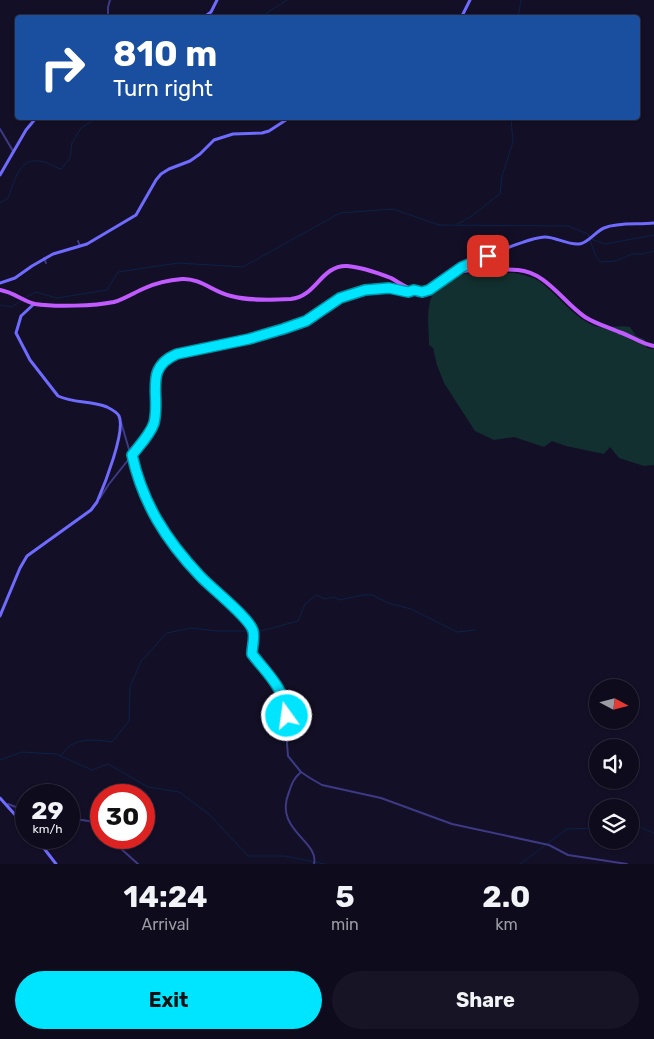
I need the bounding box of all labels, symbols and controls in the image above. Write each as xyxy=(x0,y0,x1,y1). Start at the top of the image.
text: 810 m xyxy=(113,33,217,75)
icon: right xyxy=(30,35,95,100)
text: Turn right xyxy=(113,75,213,102)
pin xyxy=(467,235,509,277)
icon: arrive xyxy=(474,242,502,270)
north arrow xyxy=(589,679,639,729)
map controls xyxy=(589,679,639,849)
position arrow xyxy=(260,689,312,741)
button: sound xyxy=(589,739,639,789)
speed limit sign: 30 xyxy=(90,784,155,849)
text: 29 xyxy=(31,796,64,825)
button: layers xyxy=(589,799,639,849)
text: km/h xyxy=(33,822,62,836)
text: 14:24 xyxy=(123,879,208,915)
text: 5 xyxy=(335,879,355,915)
text: 2.0 xyxy=(482,879,530,915)
text: Arrival xyxy=(141,915,190,934)
text: min xyxy=(331,915,359,934)
text: km xyxy=(495,915,518,934)
button: Exit xyxy=(15,971,322,1029)
button: Share xyxy=(332,971,639,1029)

